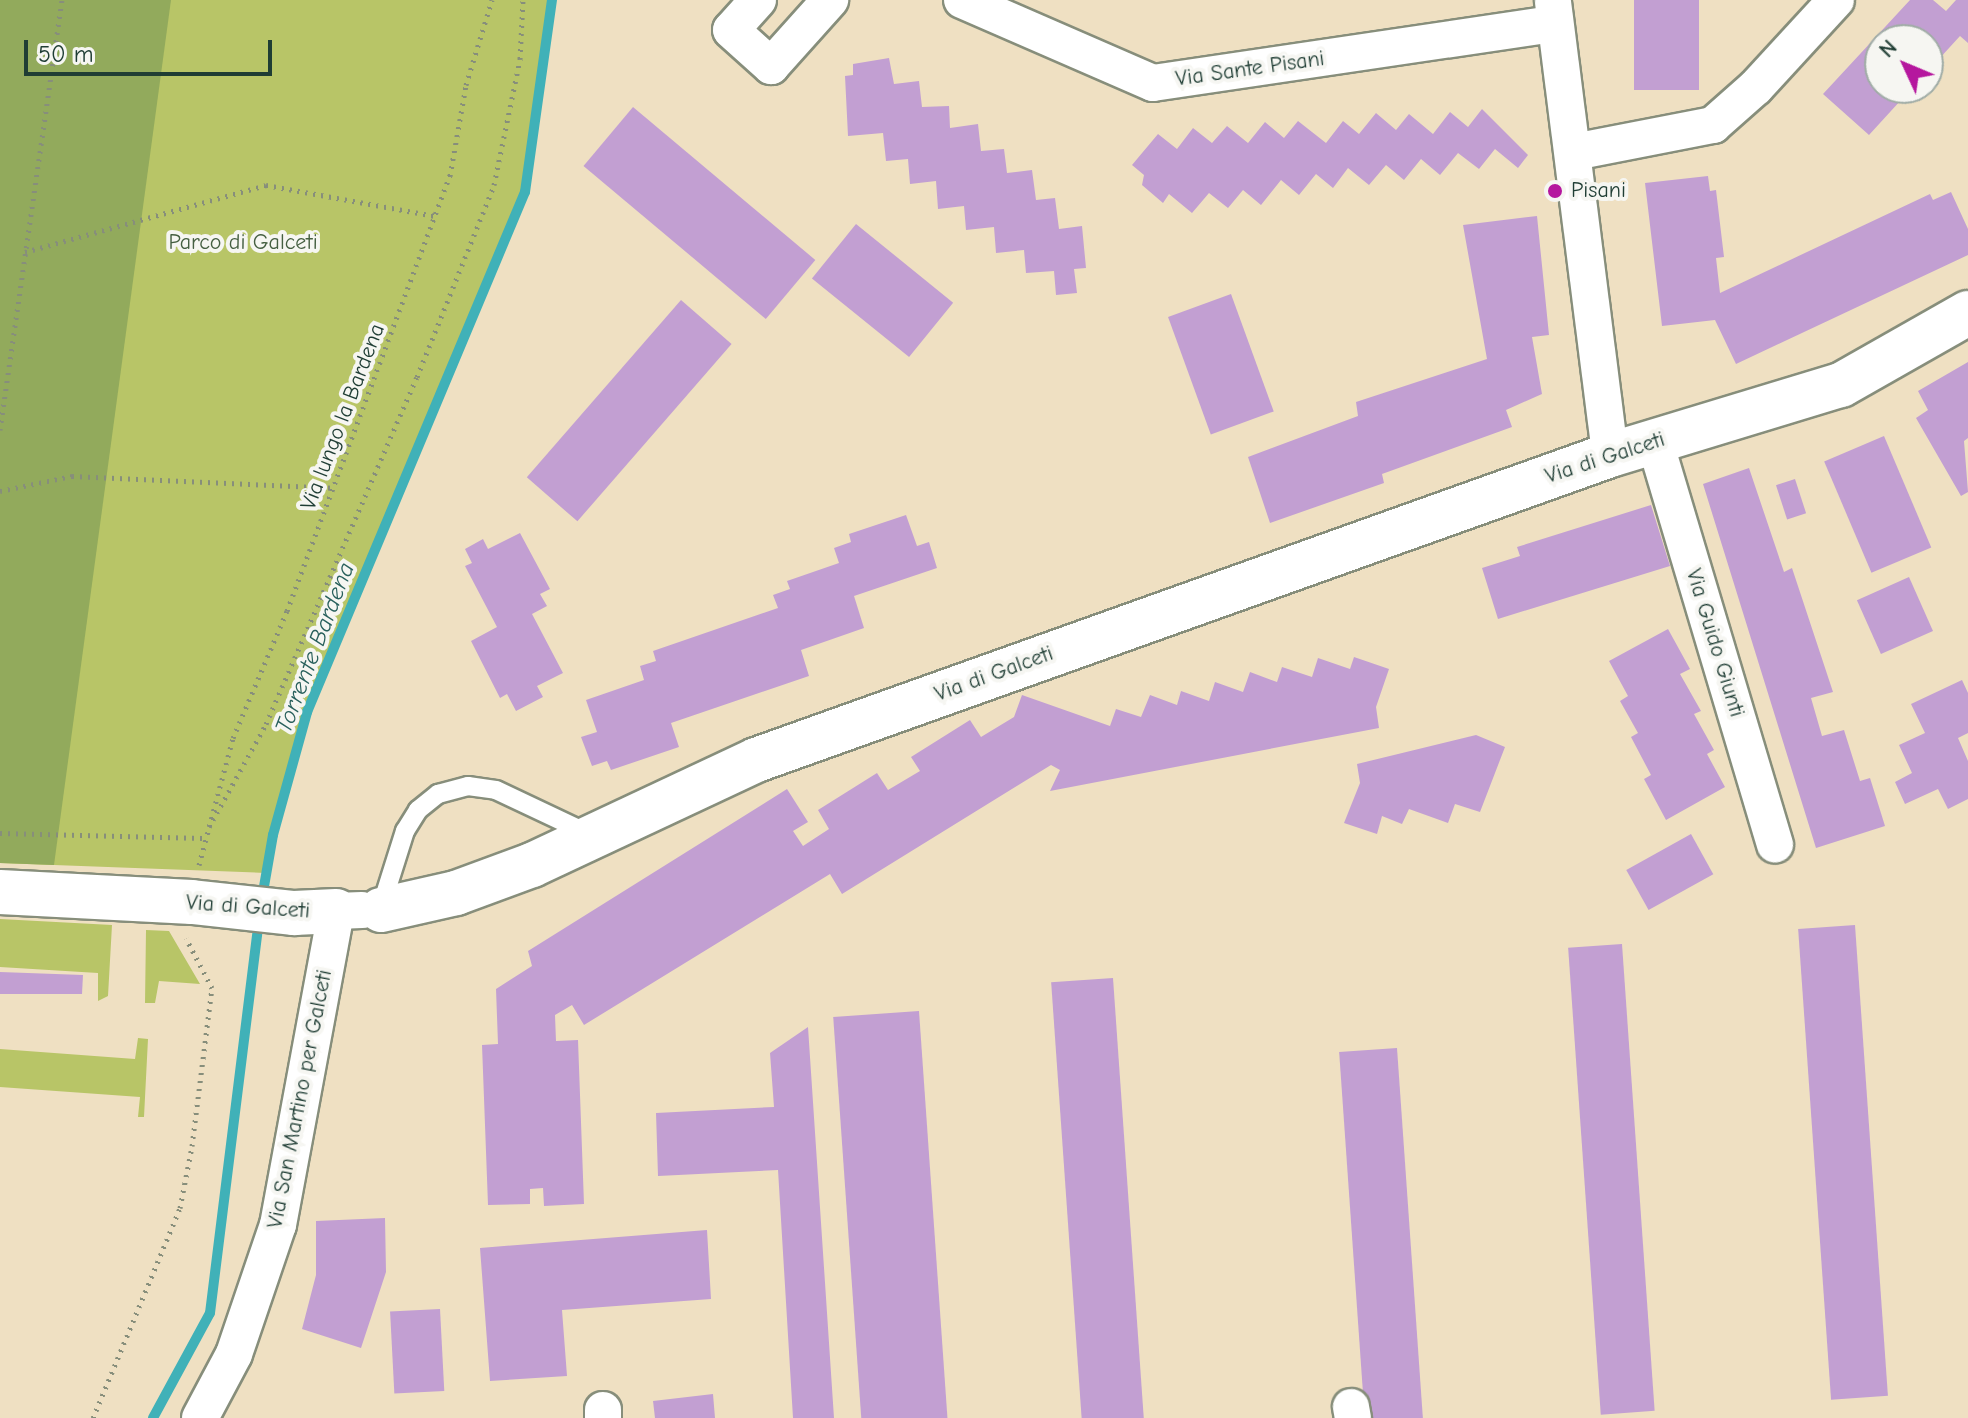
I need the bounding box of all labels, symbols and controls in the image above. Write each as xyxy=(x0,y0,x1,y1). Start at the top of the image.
scale bar xyxy=(28,24,276,74)
north arrow xyxy=(1864,24,1944,104)
text: N xyxy=(1874,35,1903,63)
text: 50 m xyxy=(38,40,94,68)
street label: Via Sante Pisani xyxy=(1174,45,1326,93)
place label: Pisani xyxy=(1571,178,1626,204)
marker: Pisani xyxy=(1546,182,1564,200)
park label: Parco di Galceti xyxy=(168,230,318,256)
street label: Via lungo la Bardena xyxy=(295,320,391,514)
street label: Via di Galceti xyxy=(1542,426,1668,490)
water label: Torrente Bardena xyxy=(269,559,361,737)
street label: Via Guido Giunti xyxy=(1680,566,1750,720)
street label: Via di Galceti xyxy=(931,640,1057,708)
street label: Via di Galceti xyxy=(185,889,311,925)
street label: Via San Martino per Galceti xyxy=(262,967,338,1231)

